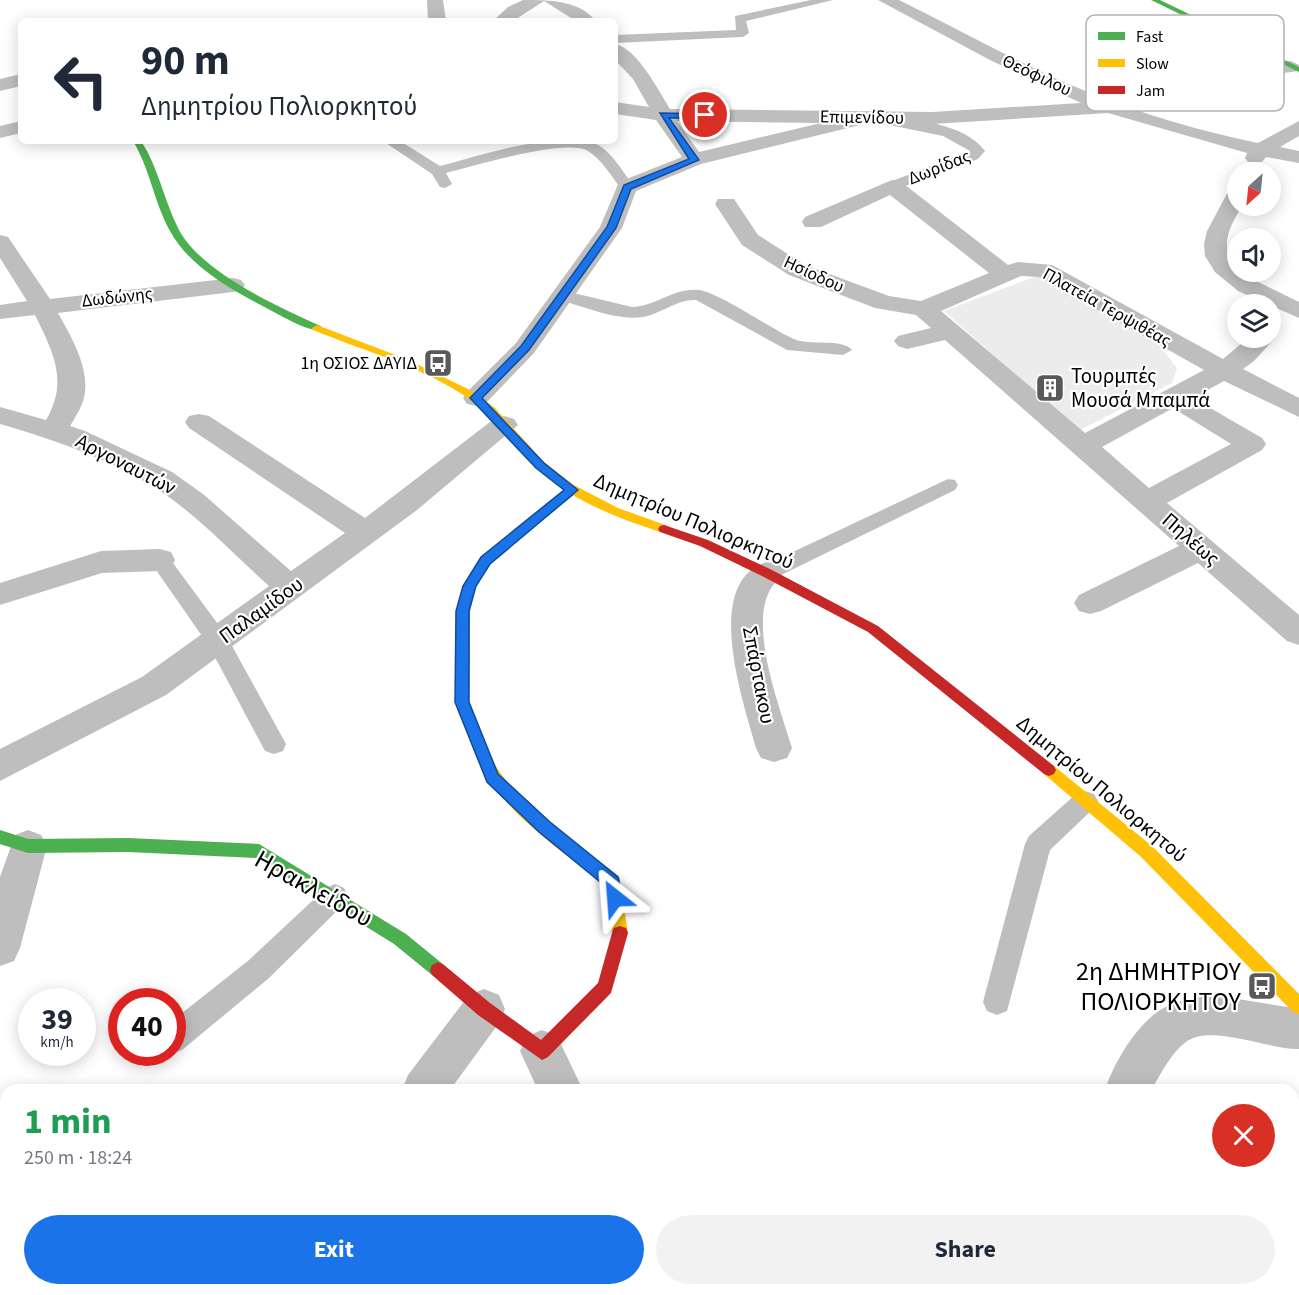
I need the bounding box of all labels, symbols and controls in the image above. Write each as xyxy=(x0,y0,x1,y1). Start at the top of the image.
legend xyxy=(1086,15,1284,111)
text: Fast xyxy=(1136,26,1164,48)
text: 90 m xyxy=(141,31,230,91)
icon: left xyxy=(42,42,120,120)
street label: Θεόφιλου xyxy=(998,49,1076,102)
text: Slow xyxy=(1136,53,1169,75)
text: Jam xyxy=(1136,80,1165,102)
text: Δημητρίου Πολιορκητού xyxy=(141,87,417,126)
pin xyxy=(679,89,730,140)
icon: arrive xyxy=(688,98,721,131)
street label: Επιμενίδου xyxy=(820,104,904,131)
street label: Δωρίδας xyxy=(904,144,974,191)
north arrow xyxy=(1227,162,1281,216)
map controls xyxy=(1227,162,1281,348)
button: sound xyxy=(1227,228,1281,282)
street label: Ησίοδου xyxy=(779,250,848,299)
street label: Πλατεία Τερψιθέας xyxy=(1038,262,1176,353)
street label: Δωδώνης xyxy=(80,281,154,314)
button: layers xyxy=(1227,294,1281,348)
bus stop icon: 1η ΟΣΙΟΣ ΔΑΥΙΔ xyxy=(422,347,454,379)
place label: 1η ΟΣΙΟΣ ΔΑΥΙΔ xyxy=(300,351,417,376)
place label: Τουρμπές Μουσά Μπαμπά xyxy=(1071,361,1210,415)
building icon: Τουρμπές Μουσά Μπαμπά xyxy=(1034,372,1066,404)
street label: Αργοναυτών xyxy=(71,426,181,502)
street label: Δημητρίου Πολιορκητού xyxy=(589,465,799,577)
street label: Πηλέως xyxy=(1155,505,1227,573)
street label: Παλαμίδου xyxy=(213,569,309,651)
street label: Σπάρτακου xyxy=(735,624,783,726)
street label: Δημητρίου Πολιορκητού xyxy=(1010,708,1194,870)
street label: Ηρακλείδου xyxy=(248,841,380,936)
position arrow xyxy=(583,866,647,930)
place label: 2η ΔΗΜΗΤΡΙΟΥ ΠΟΛΙΟΡΚΗΤΟΥ xyxy=(1076,953,1242,1020)
bus stop icon: 2η ΔΗΜΗΤΡΙΟΥ ΠΟΛΙΟΡΚΗΤΟΥ xyxy=(1246,970,1278,1002)
speed limit sign: 40 xyxy=(108,988,186,1066)
text: 39 xyxy=(41,998,73,1041)
text: km/h xyxy=(40,1032,74,1053)
text: 1 min xyxy=(24,1096,112,1147)
button: close xyxy=(1212,1104,1275,1167)
text: 250 m · 18:24 xyxy=(24,1144,132,1172)
button: Exit xyxy=(24,1215,644,1284)
button: Share xyxy=(656,1215,1275,1284)

